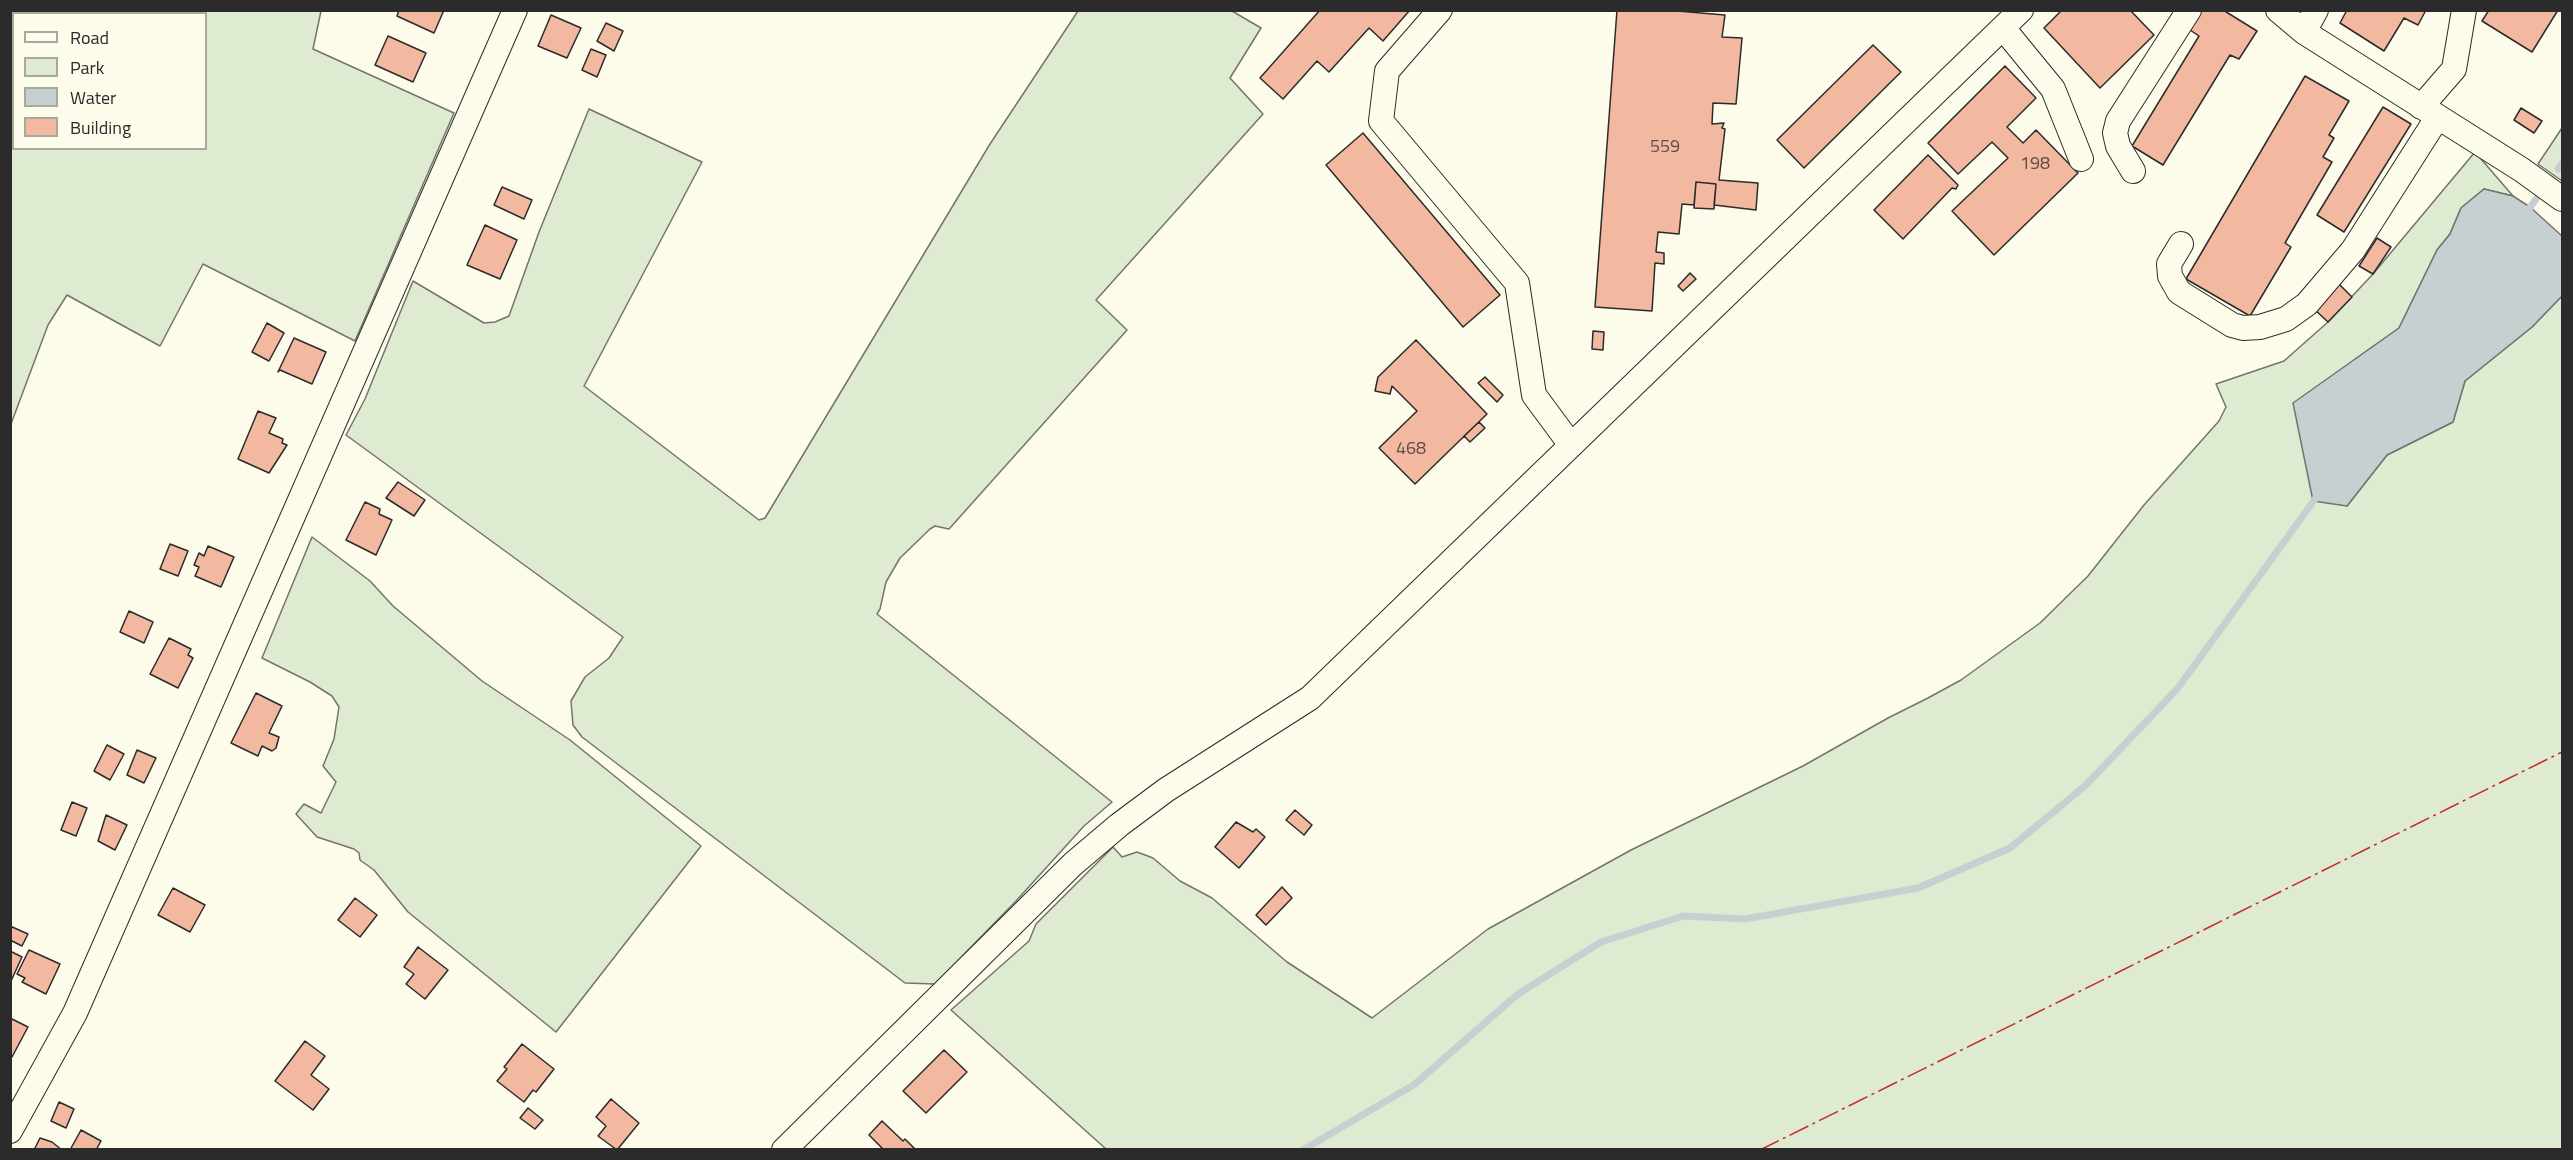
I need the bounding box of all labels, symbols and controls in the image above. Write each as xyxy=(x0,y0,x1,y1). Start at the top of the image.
legend xyxy=(12,12,207,150)
text: Road xyxy=(70,24,109,51)
text: Park xyxy=(70,54,104,81)
text: Water xyxy=(70,84,116,111)
text: Building xyxy=(70,114,131,141)
house number: 559 xyxy=(1650,137,1680,159)
house number: 198 xyxy=(2020,154,2050,176)
house number: 468 xyxy=(1396,439,1426,461)

